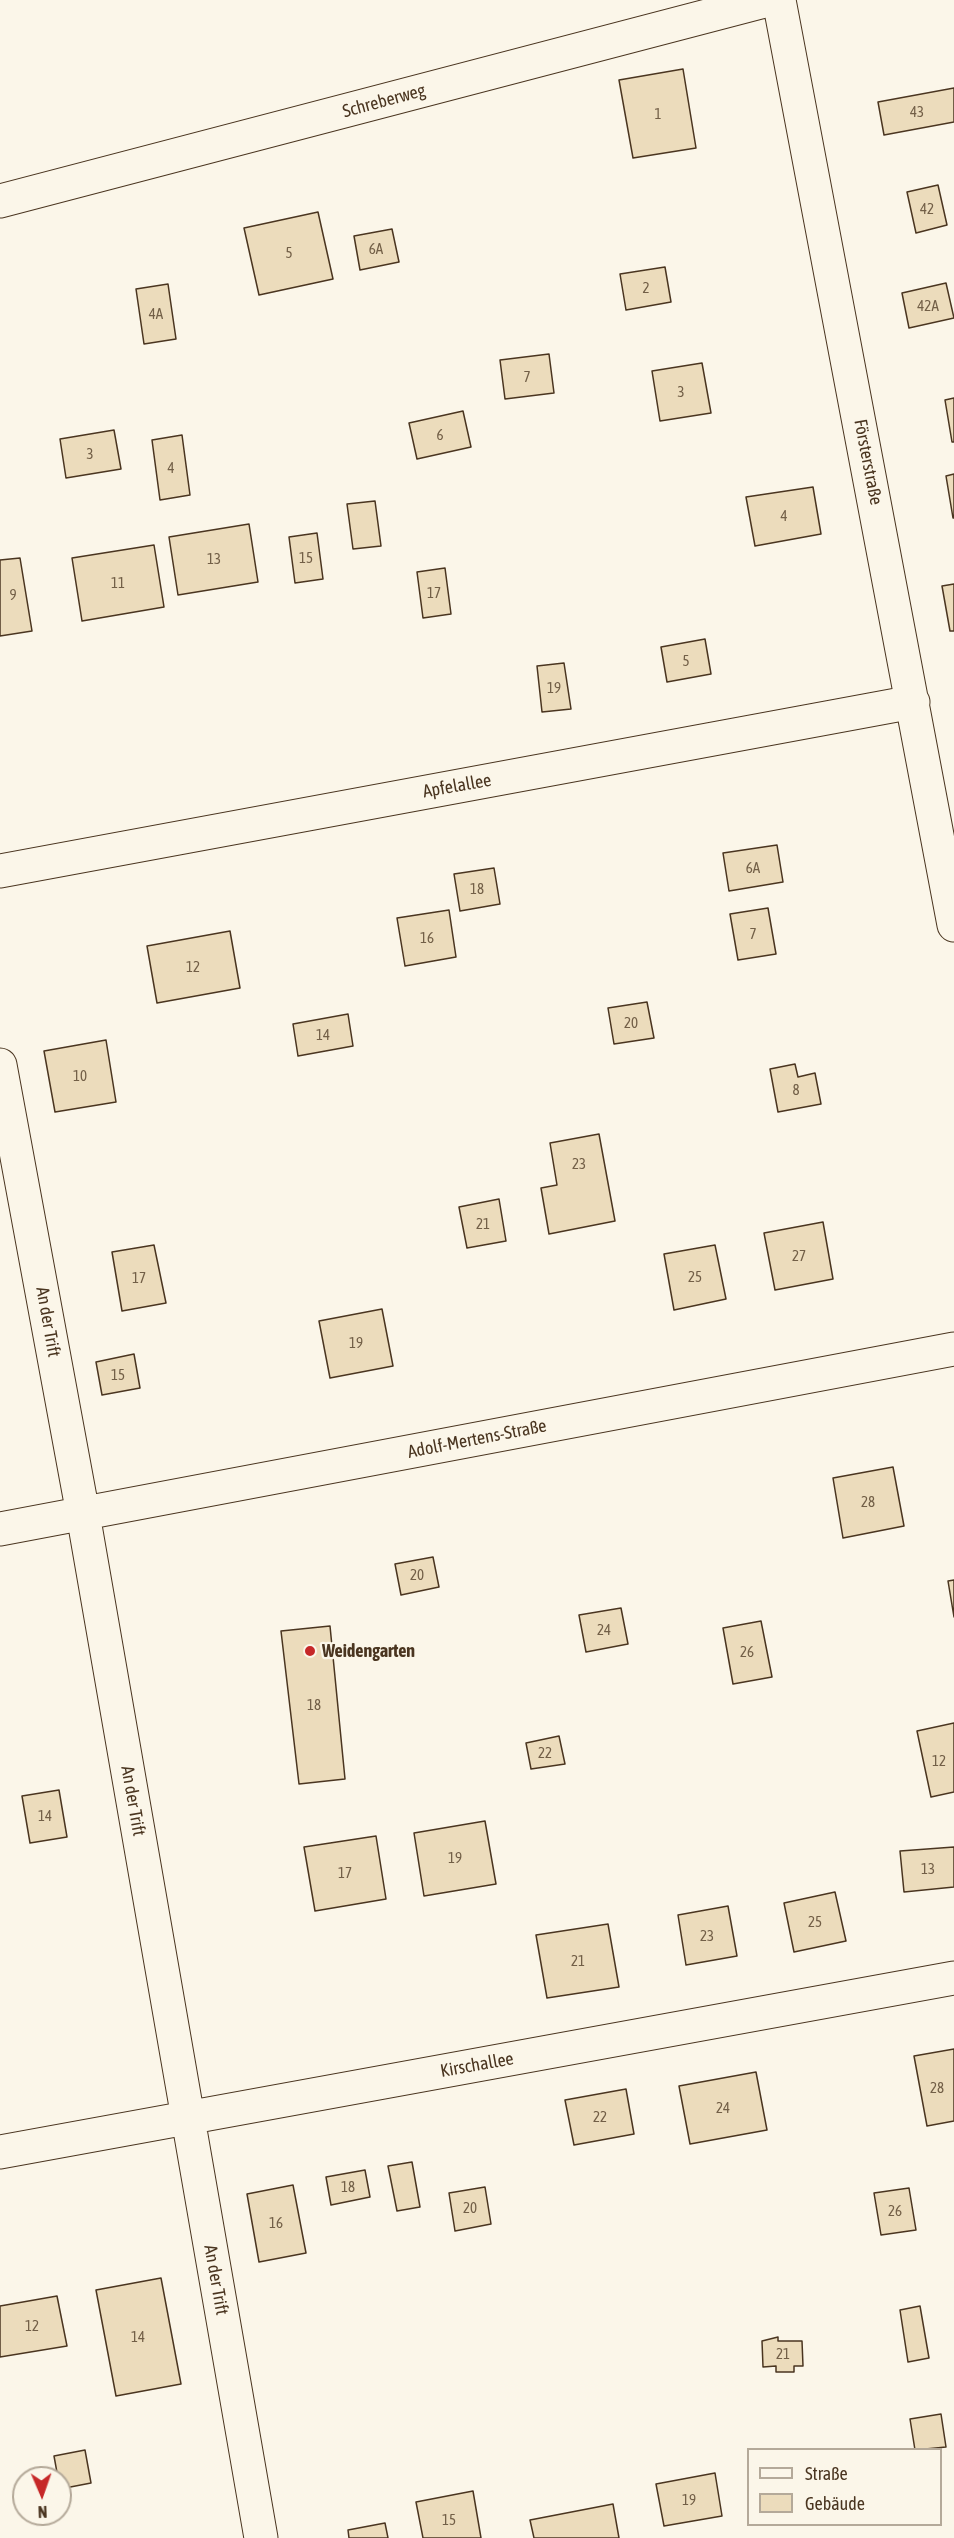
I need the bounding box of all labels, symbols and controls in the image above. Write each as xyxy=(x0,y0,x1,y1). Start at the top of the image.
street label: Schreberweg xyxy=(340,80,428,122)
house number: 43 xyxy=(910,103,924,121)
house number: 1 xyxy=(654,105,662,123)
house number: 42 xyxy=(920,200,934,218)
house number: 6A xyxy=(369,240,383,258)
house number: 5 xyxy=(285,244,293,262)
house number: 2 xyxy=(642,279,650,297)
house number: 42A xyxy=(917,297,939,315)
house number: 4A xyxy=(149,305,163,323)
house number: 7 xyxy=(523,368,531,386)
house number: 3 xyxy=(677,383,685,401)
street label: Försterstraße xyxy=(849,417,887,507)
house number: 6 xyxy=(436,426,444,444)
house number: 3 xyxy=(86,445,94,463)
house number: 4 xyxy=(167,459,175,477)
house number: 4 xyxy=(780,507,788,525)
house number: 15 xyxy=(299,549,313,567)
house number: 13 xyxy=(207,550,221,568)
house number: 11 xyxy=(111,574,125,592)
house number: 17 xyxy=(427,584,441,602)
house number: 9 xyxy=(9,586,17,604)
house number: 5 xyxy=(682,652,690,670)
house number: 19 xyxy=(547,679,561,697)
street label: Apfelallee xyxy=(421,769,493,803)
house number: 6A xyxy=(746,859,760,877)
house number: 18 xyxy=(470,880,484,898)
house number: 7 xyxy=(749,925,757,943)
house number: 16 xyxy=(420,929,434,947)
house number: 12 xyxy=(186,958,200,976)
house number: 20 xyxy=(624,1014,638,1032)
house number: 14 xyxy=(316,1026,330,1044)
house number: 10 xyxy=(73,1067,87,1085)
house number: 8 xyxy=(792,1081,800,1099)
house number: 23 xyxy=(572,1155,586,1173)
house number: 21 xyxy=(476,1215,490,1233)
house number: 27 xyxy=(792,1247,806,1265)
house number: 25 xyxy=(688,1268,702,1286)
house number: 17 xyxy=(132,1269,146,1287)
street label: An der Trift xyxy=(31,1285,65,1359)
house number: 19 xyxy=(349,1334,363,1352)
house number: 15 xyxy=(111,1366,125,1384)
street label: Adolf-Mertens-Straße xyxy=(406,1415,548,1463)
house number: 28 xyxy=(861,1493,875,1511)
house number: 20 xyxy=(410,1566,424,1584)
house number: 24 xyxy=(597,1621,611,1639)
place label: Weidengarten xyxy=(322,1640,415,1662)
house number: 26 xyxy=(740,1643,754,1661)
marker: Weidengarten xyxy=(303,1644,317,1658)
house number: 18 xyxy=(307,1696,321,1714)
house number: 22 xyxy=(538,1744,552,1762)
house number: 12 xyxy=(932,1752,946,1770)
street label: An der Trift xyxy=(116,1764,150,1838)
house number: 14 xyxy=(38,1807,52,1825)
house number: 19 xyxy=(448,1849,462,1867)
house number: 13 xyxy=(921,1860,935,1878)
house number: 17 xyxy=(338,1864,352,1882)
house number: 25 xyxy=(808,1913,822,1931)
house number: 23 xyxy=(700,1927,714,1945)
house number: 21 xyxy=(571,1952,585,1970)
street label: Kirschallee xyxy=(439,2048,515,2082)
house number: 28 xyxy=(930,2079,944,2097)
house number: 24 xyxy=(716,2099,730,2117)
house number: 22 xyxy=(593,2108,607,2126)
house number: 18 xyxy=(341,2178,355,2196)
house number: 20 xyxy=(463,2199,477,2217)
house number: 26 xyxy=(888,2202,902,2220)
house number: 16 xyxy=(269,2214,283,2232)
street label: An der Trift xyxy=(199,2243,233,2317)
house number: 12 xyxy=(25,2317,39,2335)
house number: 14 xyxy=(131,2328,145,2346)
house number: 21 xyxy=(776,2345,790,2363)
legend xyxy=(747,2448,942,2526)
text: Straße xyxy=(805,2463,848,2484)
north arrow xyxy=(12,2466,72,2526)
house number: 19 xyxy=(682,2491,696,2509)
text: Gebäude xyxy=(805,2493,865,2514)
text: N xyxy=(38,2503,48,2521)
house number: 15 xyxy=(442,2511,456,2529)

